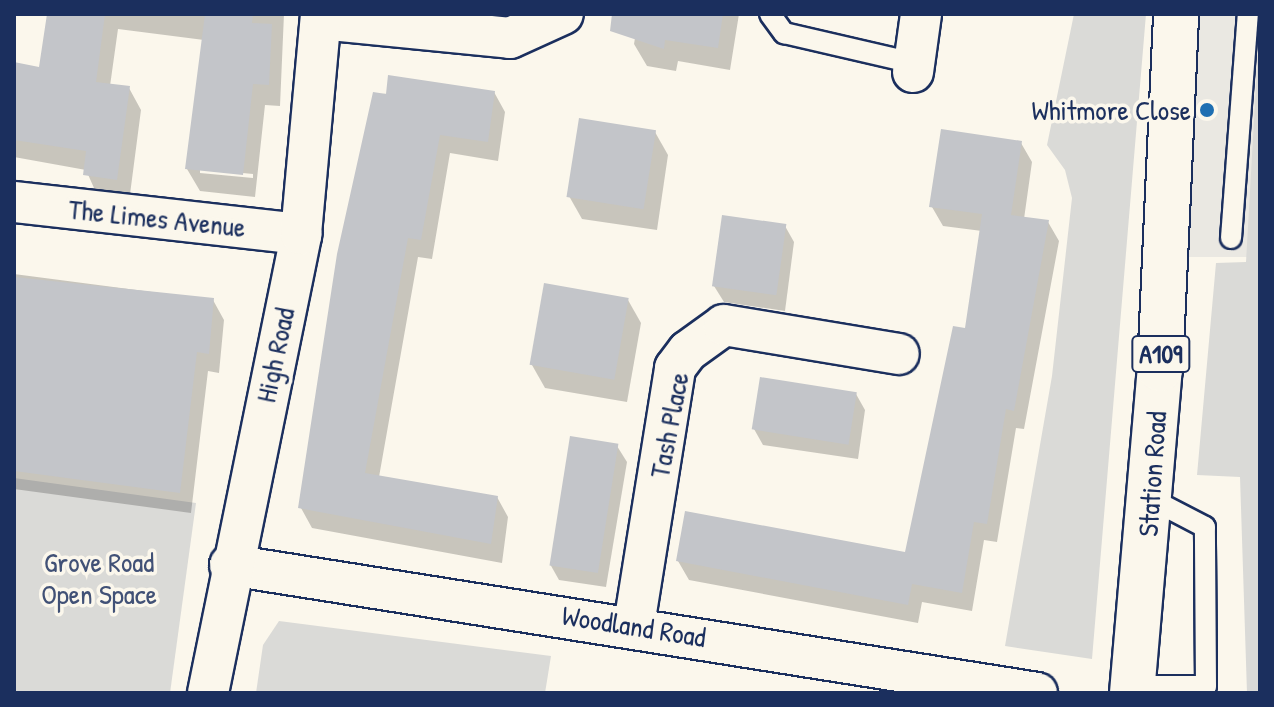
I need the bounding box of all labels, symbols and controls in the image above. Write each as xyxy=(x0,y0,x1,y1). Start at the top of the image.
place label: Whitmore Close xyxy=(1031,93,1191,127)
marker: Whitmore Close xyxy=(1198,101,1216,119)
street label: The Limes Avenue xyxy=(67,192,247,244)
street label: High Road xyxy=(249,305,301,405)
road number: A109 xyxy=(1131,332,1191,376)
street label: Tash Place xyxy=(642,369,696,481)
street label: Station Road xyxy=(1131,410,1173,538)
park label: Grove Road Open Space xyxy=(41,545,157,611)
street label: Woodland Road xyxy=(560,598,708,654)

